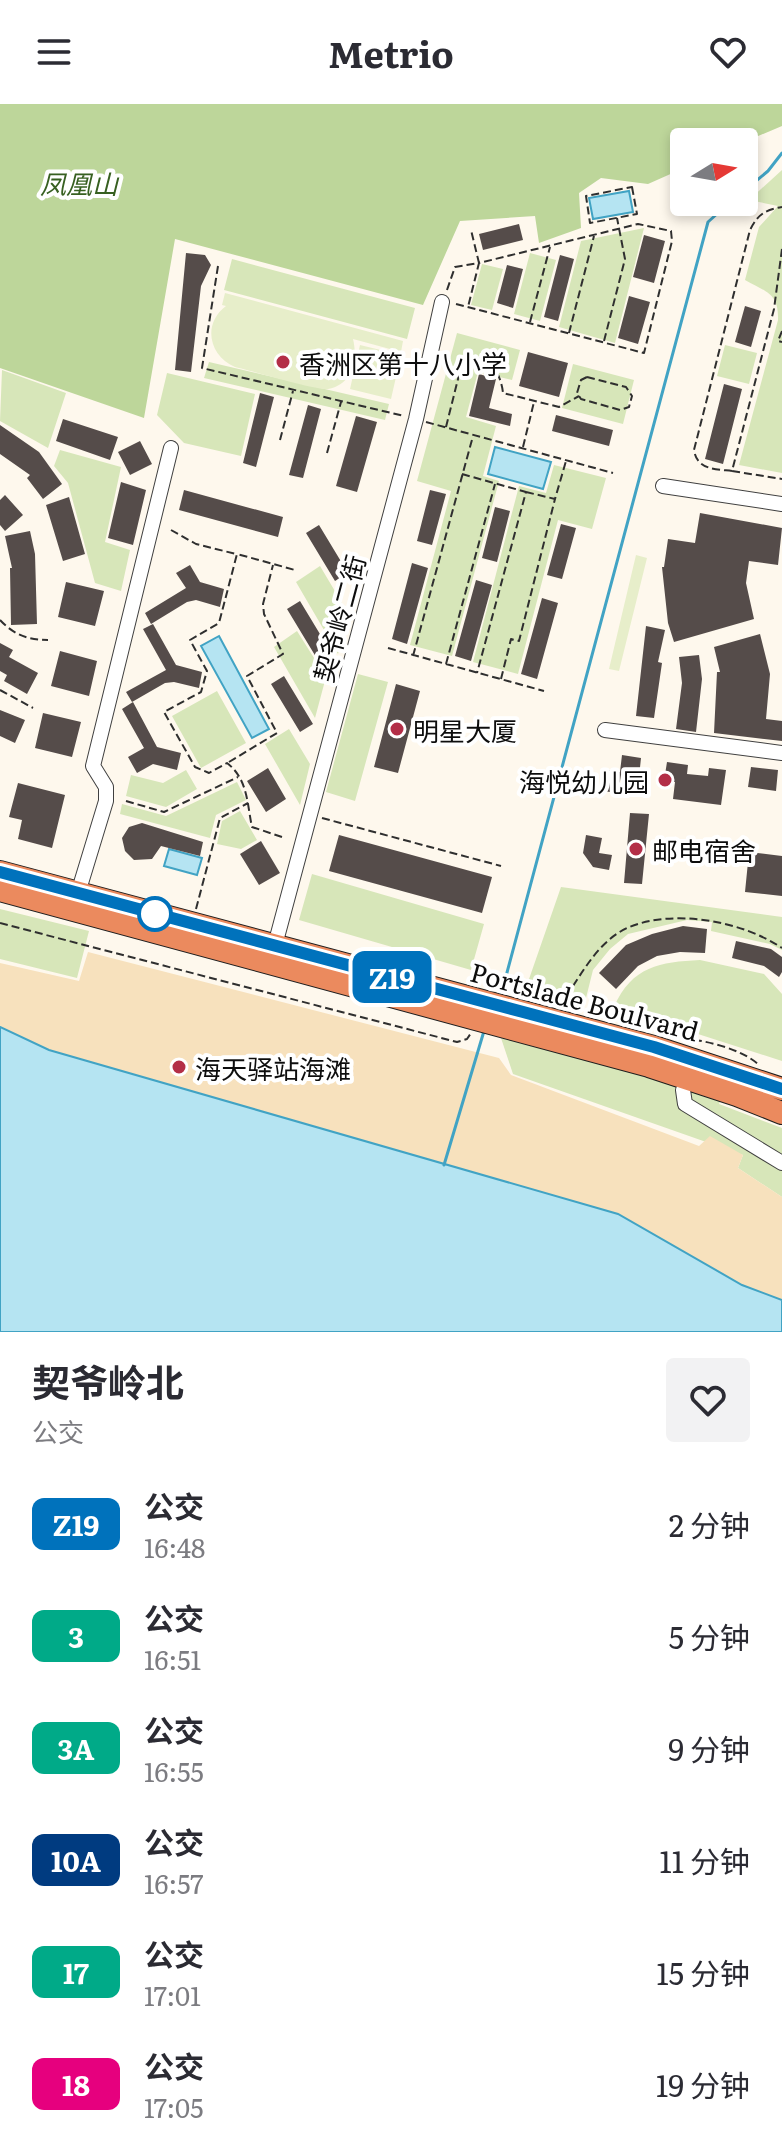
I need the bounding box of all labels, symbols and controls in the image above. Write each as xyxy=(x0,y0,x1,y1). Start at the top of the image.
text: Metrio xyxy=(328,26,454,79)
icon: menu xyxy=(32,30,76,74)
icon: heart xyxy=(706,30,750,74)
north arrow xyxy=(670,128,758,216)
map controls xyxy=(670,128,758,216)
park label: 凤凰山 xyxy=(40,163,120,202)
place label: 香洲区第十八小学 xyxy=(299,343,507,382)
marker: 香洲区第十八小学 xyxy=(274,353,292,371)
street label: 契爷岭二街 xyxy=(302,550,374,686)
place label: 明星大厦 xyxy=(413,710,517,749)
marker: 明星大厦 xyxy=(388,720,406,738)
place label: 海悦幼儿园 xyxy=(519,761,649,800)
marker: 海悦幼儿园 xyxy=(656,771,674,789)
place label: 邮电宿舍 xyxy=(652,830,756,869)
marker: 邮电宿舍 xyxy=(627,840,645,858)
unlabelled marker xyxy=(138,897,172,931)
line badge: Z19 xyxy=(346,951,438,1003)
street label: Portslade Boulvard xyxy=(467,951,704,1049)
text: Z19 xyxy=(369,956,415,998)
place label: 海天驿站海滩 xyxy=(195,1048,351,1087)
marker: 海天驿站海滩 xyxy=(170,1058,188,1076)
text: 契爷岭北 xyxy=(32,1352,184,1409)
button: heart xyxy=(666,1358,750,1442)
text: 公交 xyxy=(32,1411,84,1450)
text: 公交 xyxy=(144,1483,204,1527)
text: 2 分钟 xyxy=(669,1502,750,1546)
text: Z19 xyxy=(53,1503,99,1545)
text: 16:48 xyxy=(144,1527,205,1566)
text: 公交 xyxy=(144,1595,204,1639)
text: 5 分钟 xyxy=(669,1614,750,1658)
text: 3 xyxy=(68,1615,84,1657)
text: 16:51 xyxy=(144,1639,201,1678)
text: 公交 xyxy=(144,1707,204,1751)
text: 9 分钟 xyxy=(668,1726,750,1770)
text: 3A xyxy=(58,1727,94,1769)
text: 16:55 xyxy=(144,1751,204,1790)
text: 公交 xyxy=(144,1819,204,1863)
text: 11 分钟 xyxy=(660,1838,750,1882)
text: 10A xyxy=(51,1839,101,1881)
text: 16:57 xyxy=(144,1863,203,1902)
text: 公交 xyxy=(144,1931,204,1975)
text: 15 分钟 xyxy=(657,1950,750,1994)
text: 17 xyxy=(63,1951,89,1993)
text: 17:01 xyxy=(144,1975,201,2014)
text: 公交 xyxy=(144,2043,204,2087)
text: 19 分钟 xyxy=(656,2062,750,2106)
text: 18 xyxy=(62,2063,90,2105)
text: 17:05 xyxy=(144,2087,203,2126)

